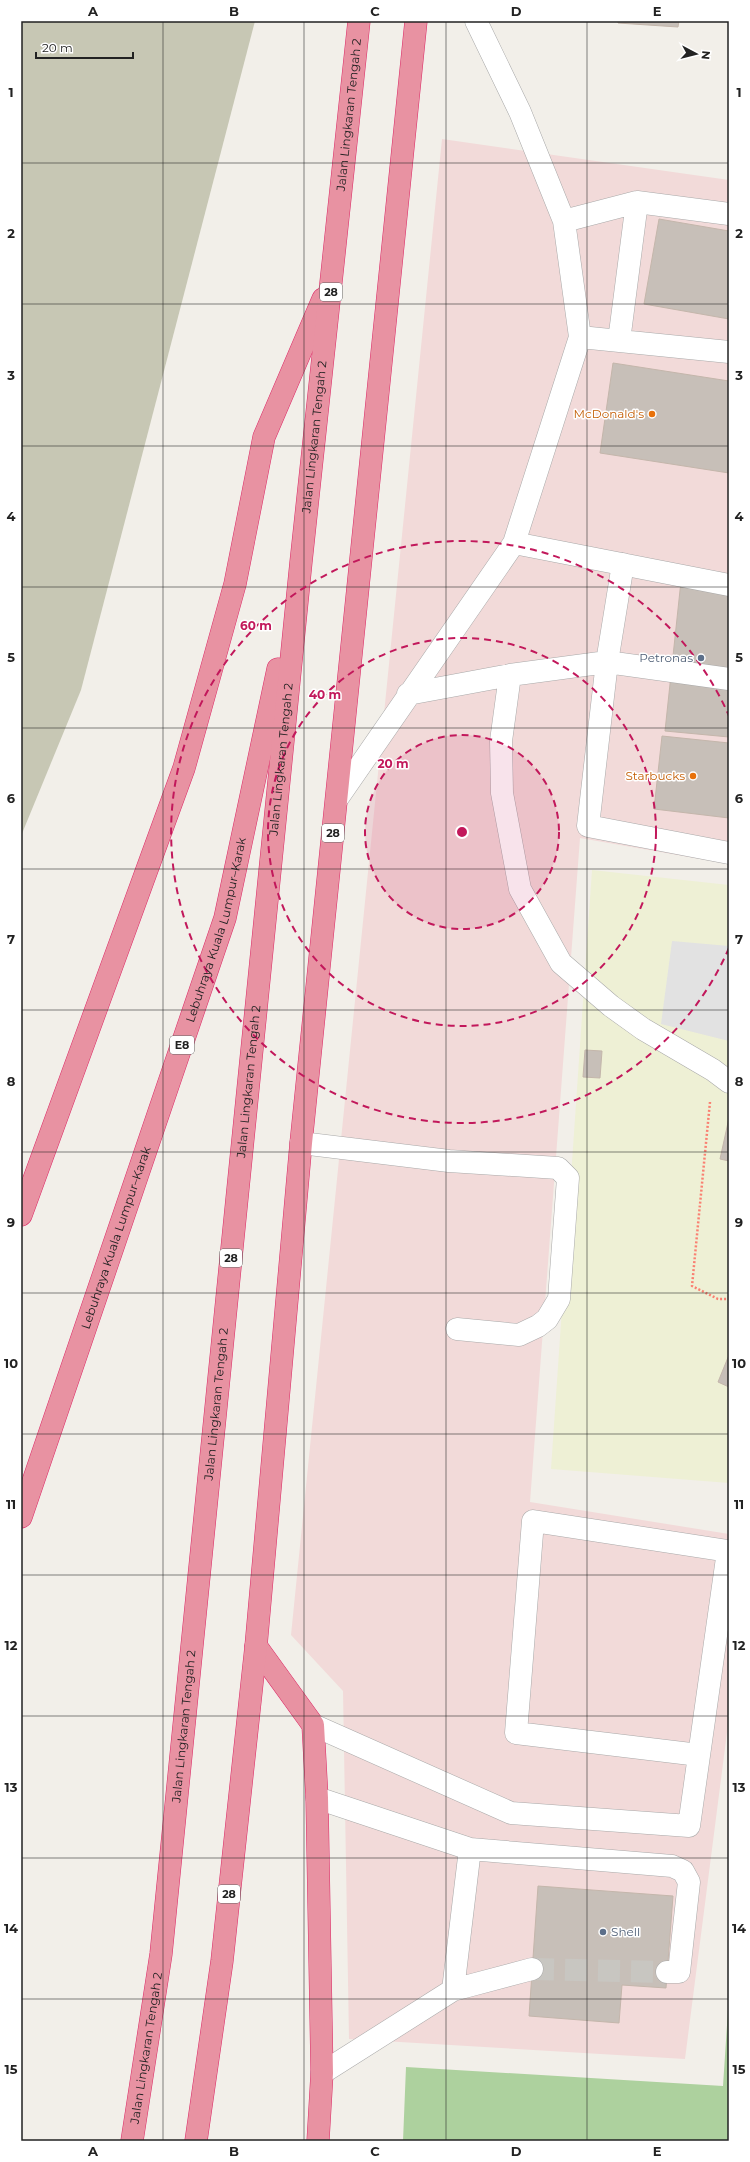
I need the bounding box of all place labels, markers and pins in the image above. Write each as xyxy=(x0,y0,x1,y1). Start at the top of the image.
place label: McDonald's xyxy=(574,406,644,421)
marker: McDonald's xyxy=(647,409,657,419)
place label: Petronas xyxy=(639,650,693,665)
marker: Petronas xyxy=(696,653,706,663)
place label: Starbucks xyxy=(625,768,685,783)
marker: Starbucks xyxy=(688,771,698,781)
centre of rings xyxy=(455,825,469,839)
place label: Shell xyxy=(611,1924,640,1939)
marker: Shell xyxy=(598,1927,608,1937)

